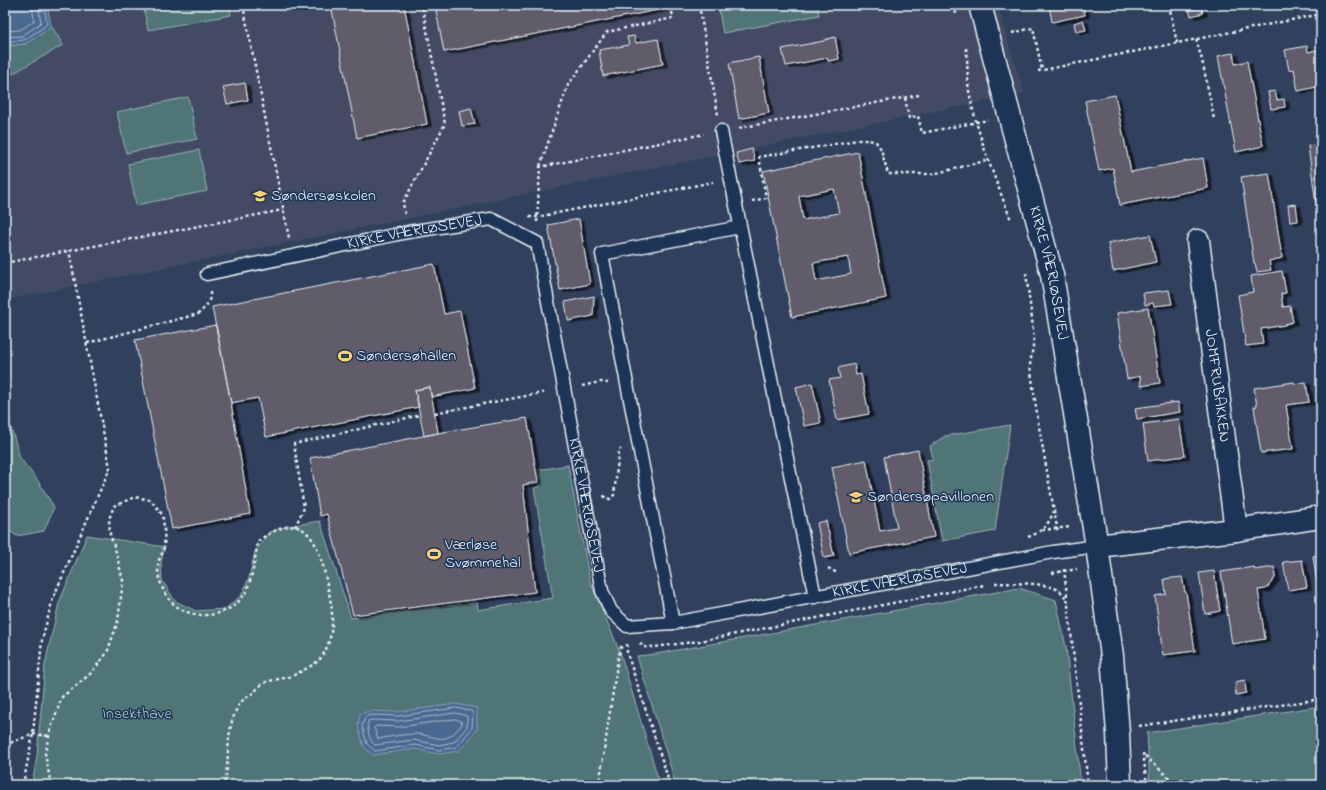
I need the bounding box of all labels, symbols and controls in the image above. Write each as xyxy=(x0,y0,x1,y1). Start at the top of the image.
place label: Søndersøskolen xyxy=(271,184,376,208)
school or university icon: Søndersøskolen xyxy=(252,188,268,204)
street label: KIRKE VÆRLØSEVEJ xyxy=(1022,203,1075,342)
street label: KIRKE VÆRLØSEVEJ xyxy=(345,209,484,256)
street label: JOMFRUBAKKEN xyxy=(1198,328,1236,444)
place label: Søndersøhallen xyxy=(356,344,456,368)
sports icon: Søndersøhallen xyxy=(337,348,353,364)
street label: KIRKE VÆRLØSEVEJ xyxy=(562,436,610,575)
place label: Søndersøpavillonen xyxy=(867,485,994,509)
school or university icon: Søndersøpavillonen xyxy=(848,489,864,505)
place label: Værløse Svømmehal xyxy=(444,533,521,575)
sports icon: Værløse Svømmehal xyxy=(426,546,442,562)
street label: KIRKE VÆRLØSEVEJ xyxy=(830,556,969,605)
park label: Insekthave xyxy=(102,702,173,726)

